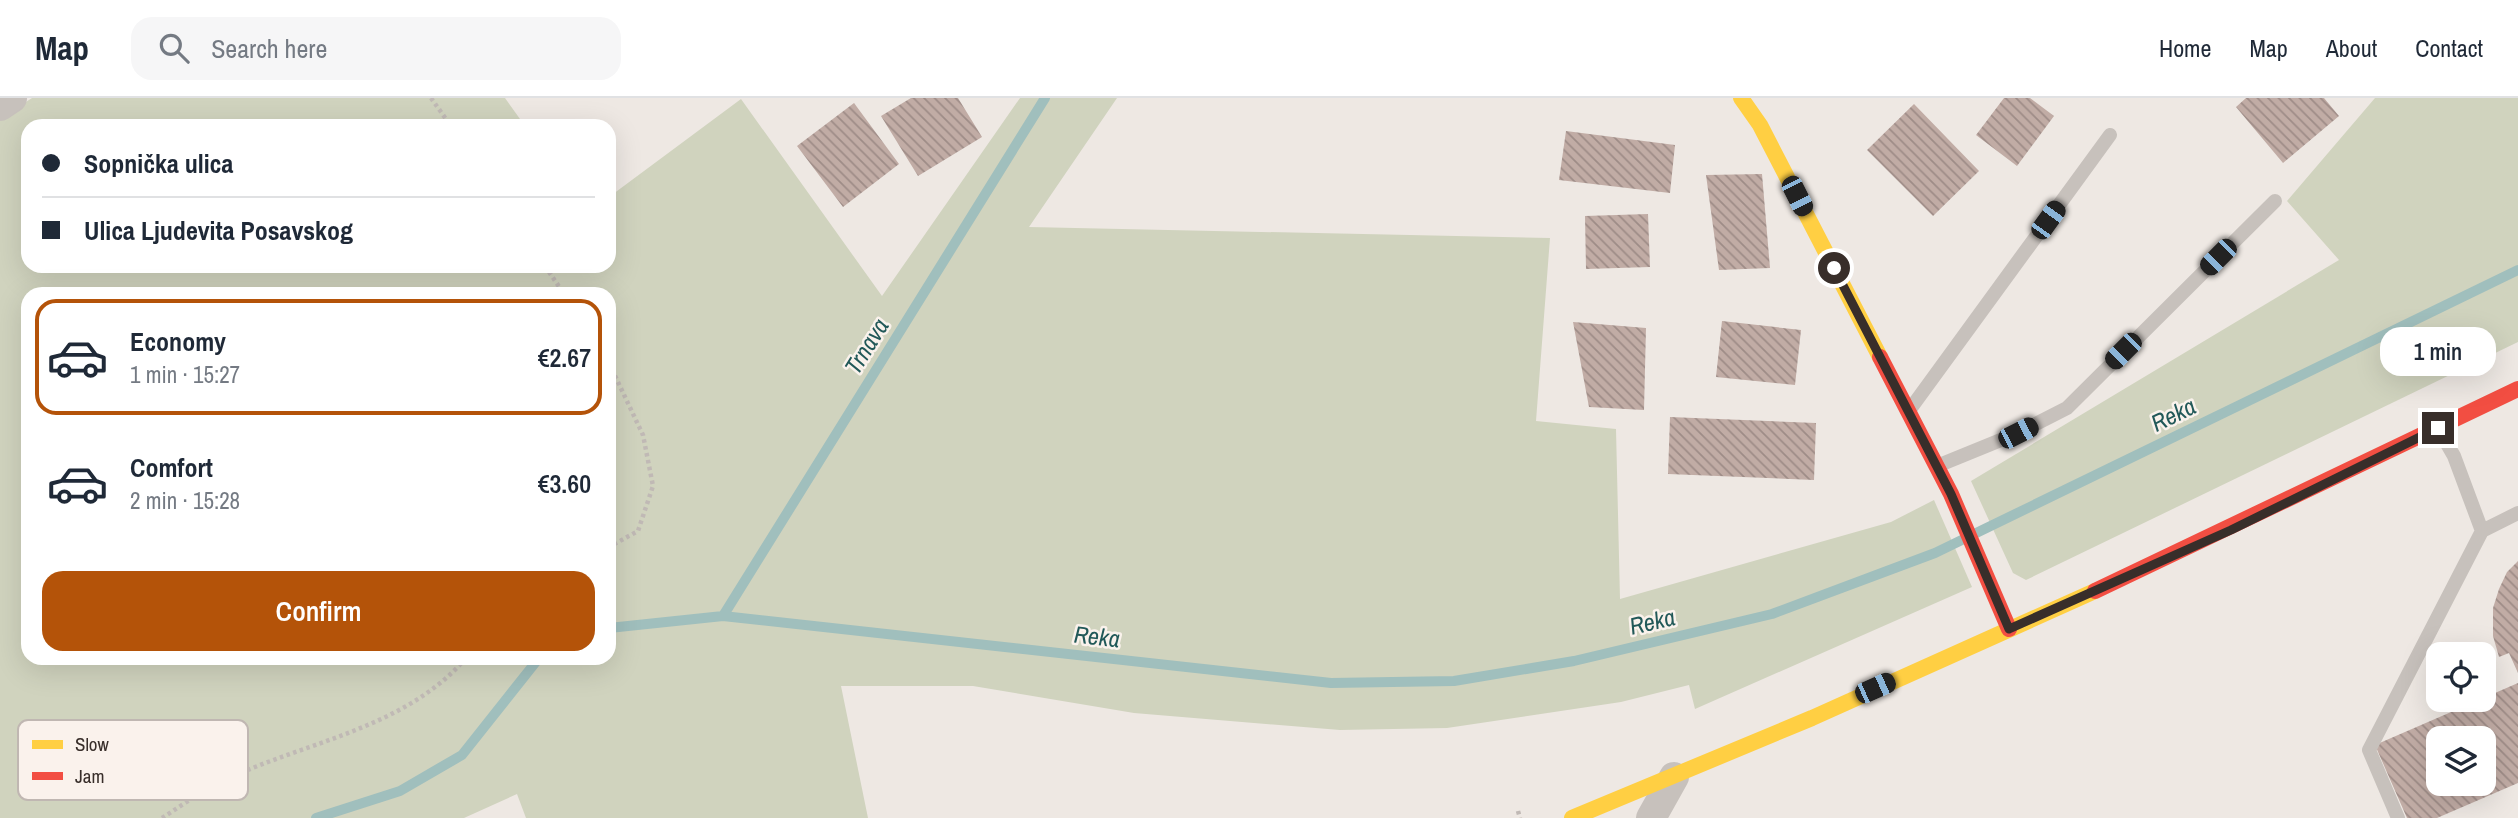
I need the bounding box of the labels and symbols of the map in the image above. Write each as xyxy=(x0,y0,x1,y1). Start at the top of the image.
car xyxy=(1779,173,1816,219)
car xyxy=(2028,197,2069,243)
car xyxy=(2196,235,2241,279)
route start xyxy=(1818,252,1850,284)
water label: Trnava xyxy=(836,312,896,380)
callout: 1 min xyxy=(2380,327,2496,376)
car xyxy=(2101,329,2146,373)
water label: Reka xyxy=(2145,390,2201,438)
route end xyxy=(2422,412,2454,444)
car xyxy=(1995,414,2042,452)
water label: Reka xyxy=(1626,600,1678,642)
water label: Reka xyxy=(1072,618,1122,654)
car xyxy=(1852,670,1899,706)
legend xyxy=(18,720,248,800)
text: Slow xyxy=(75,731,110,757)
text: Jam xyxy=(75,763,104,789)

